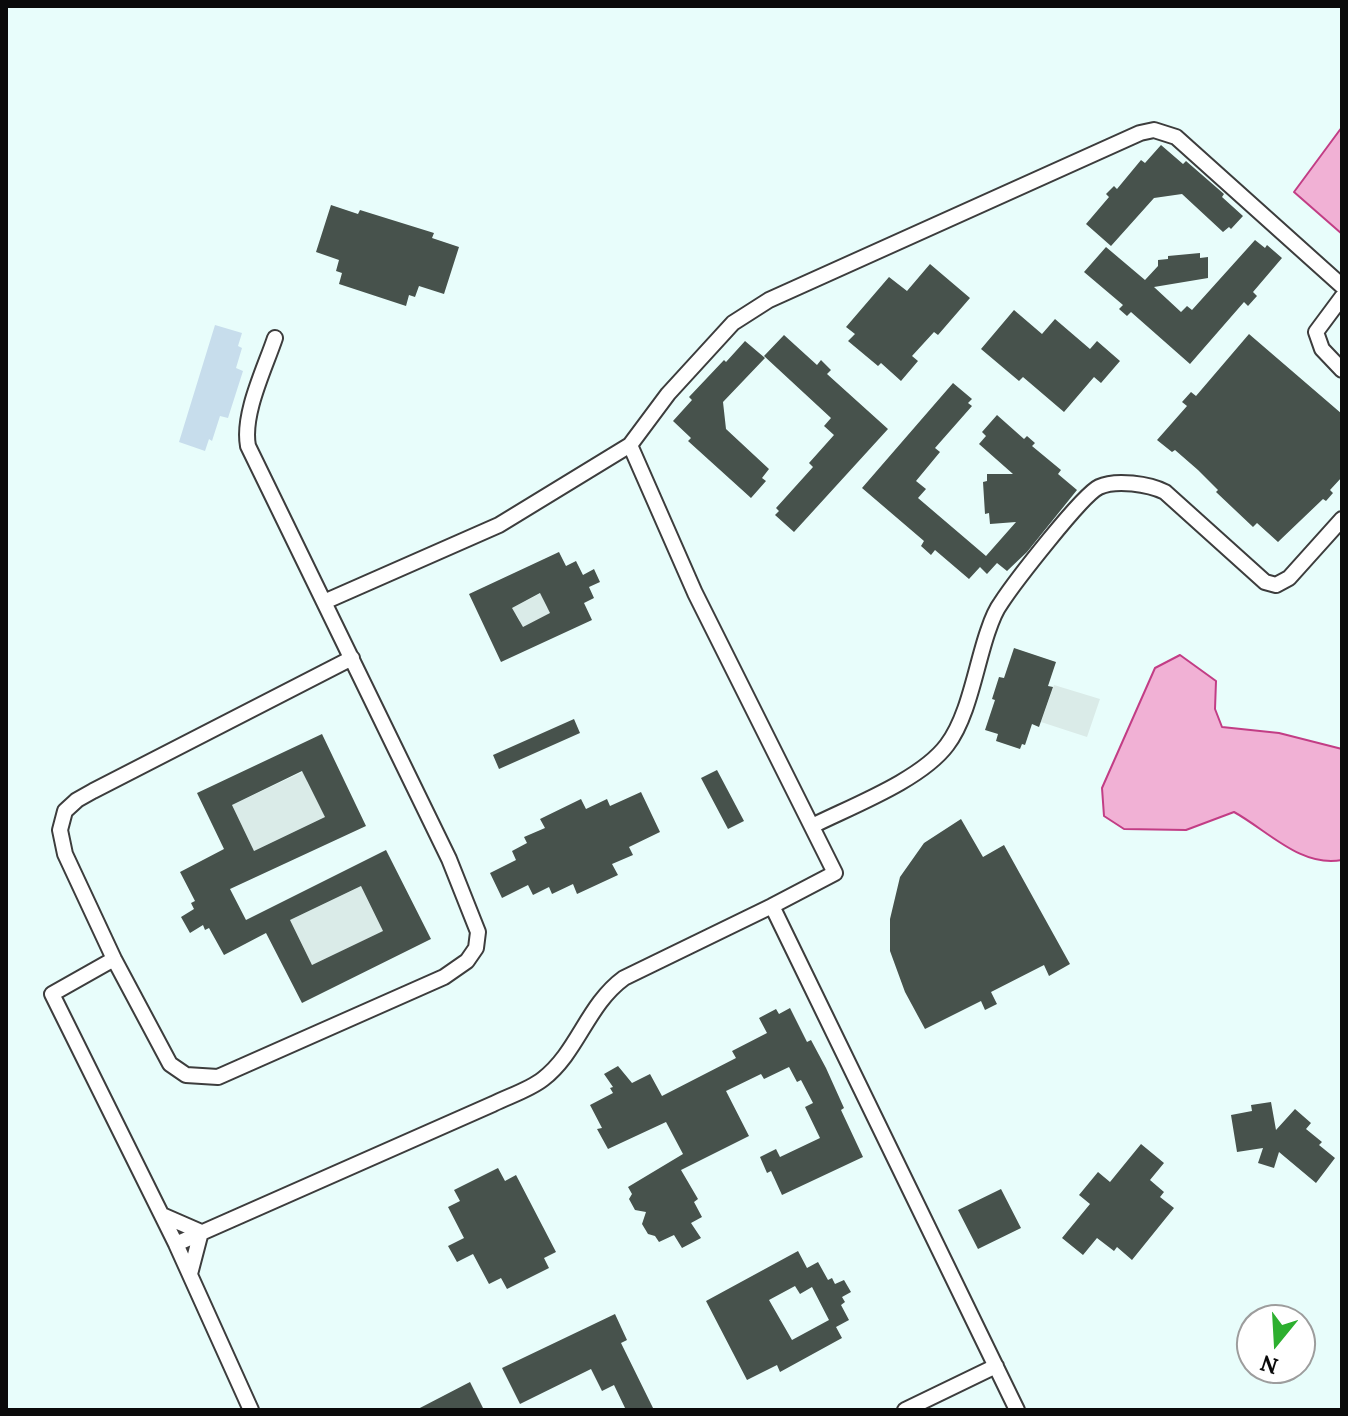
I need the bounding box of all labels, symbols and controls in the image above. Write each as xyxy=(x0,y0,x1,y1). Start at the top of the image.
north arrow xyxy=(1236,1304,1316,1384)
text: N xyxy=(1257,1349,1282,1381)

